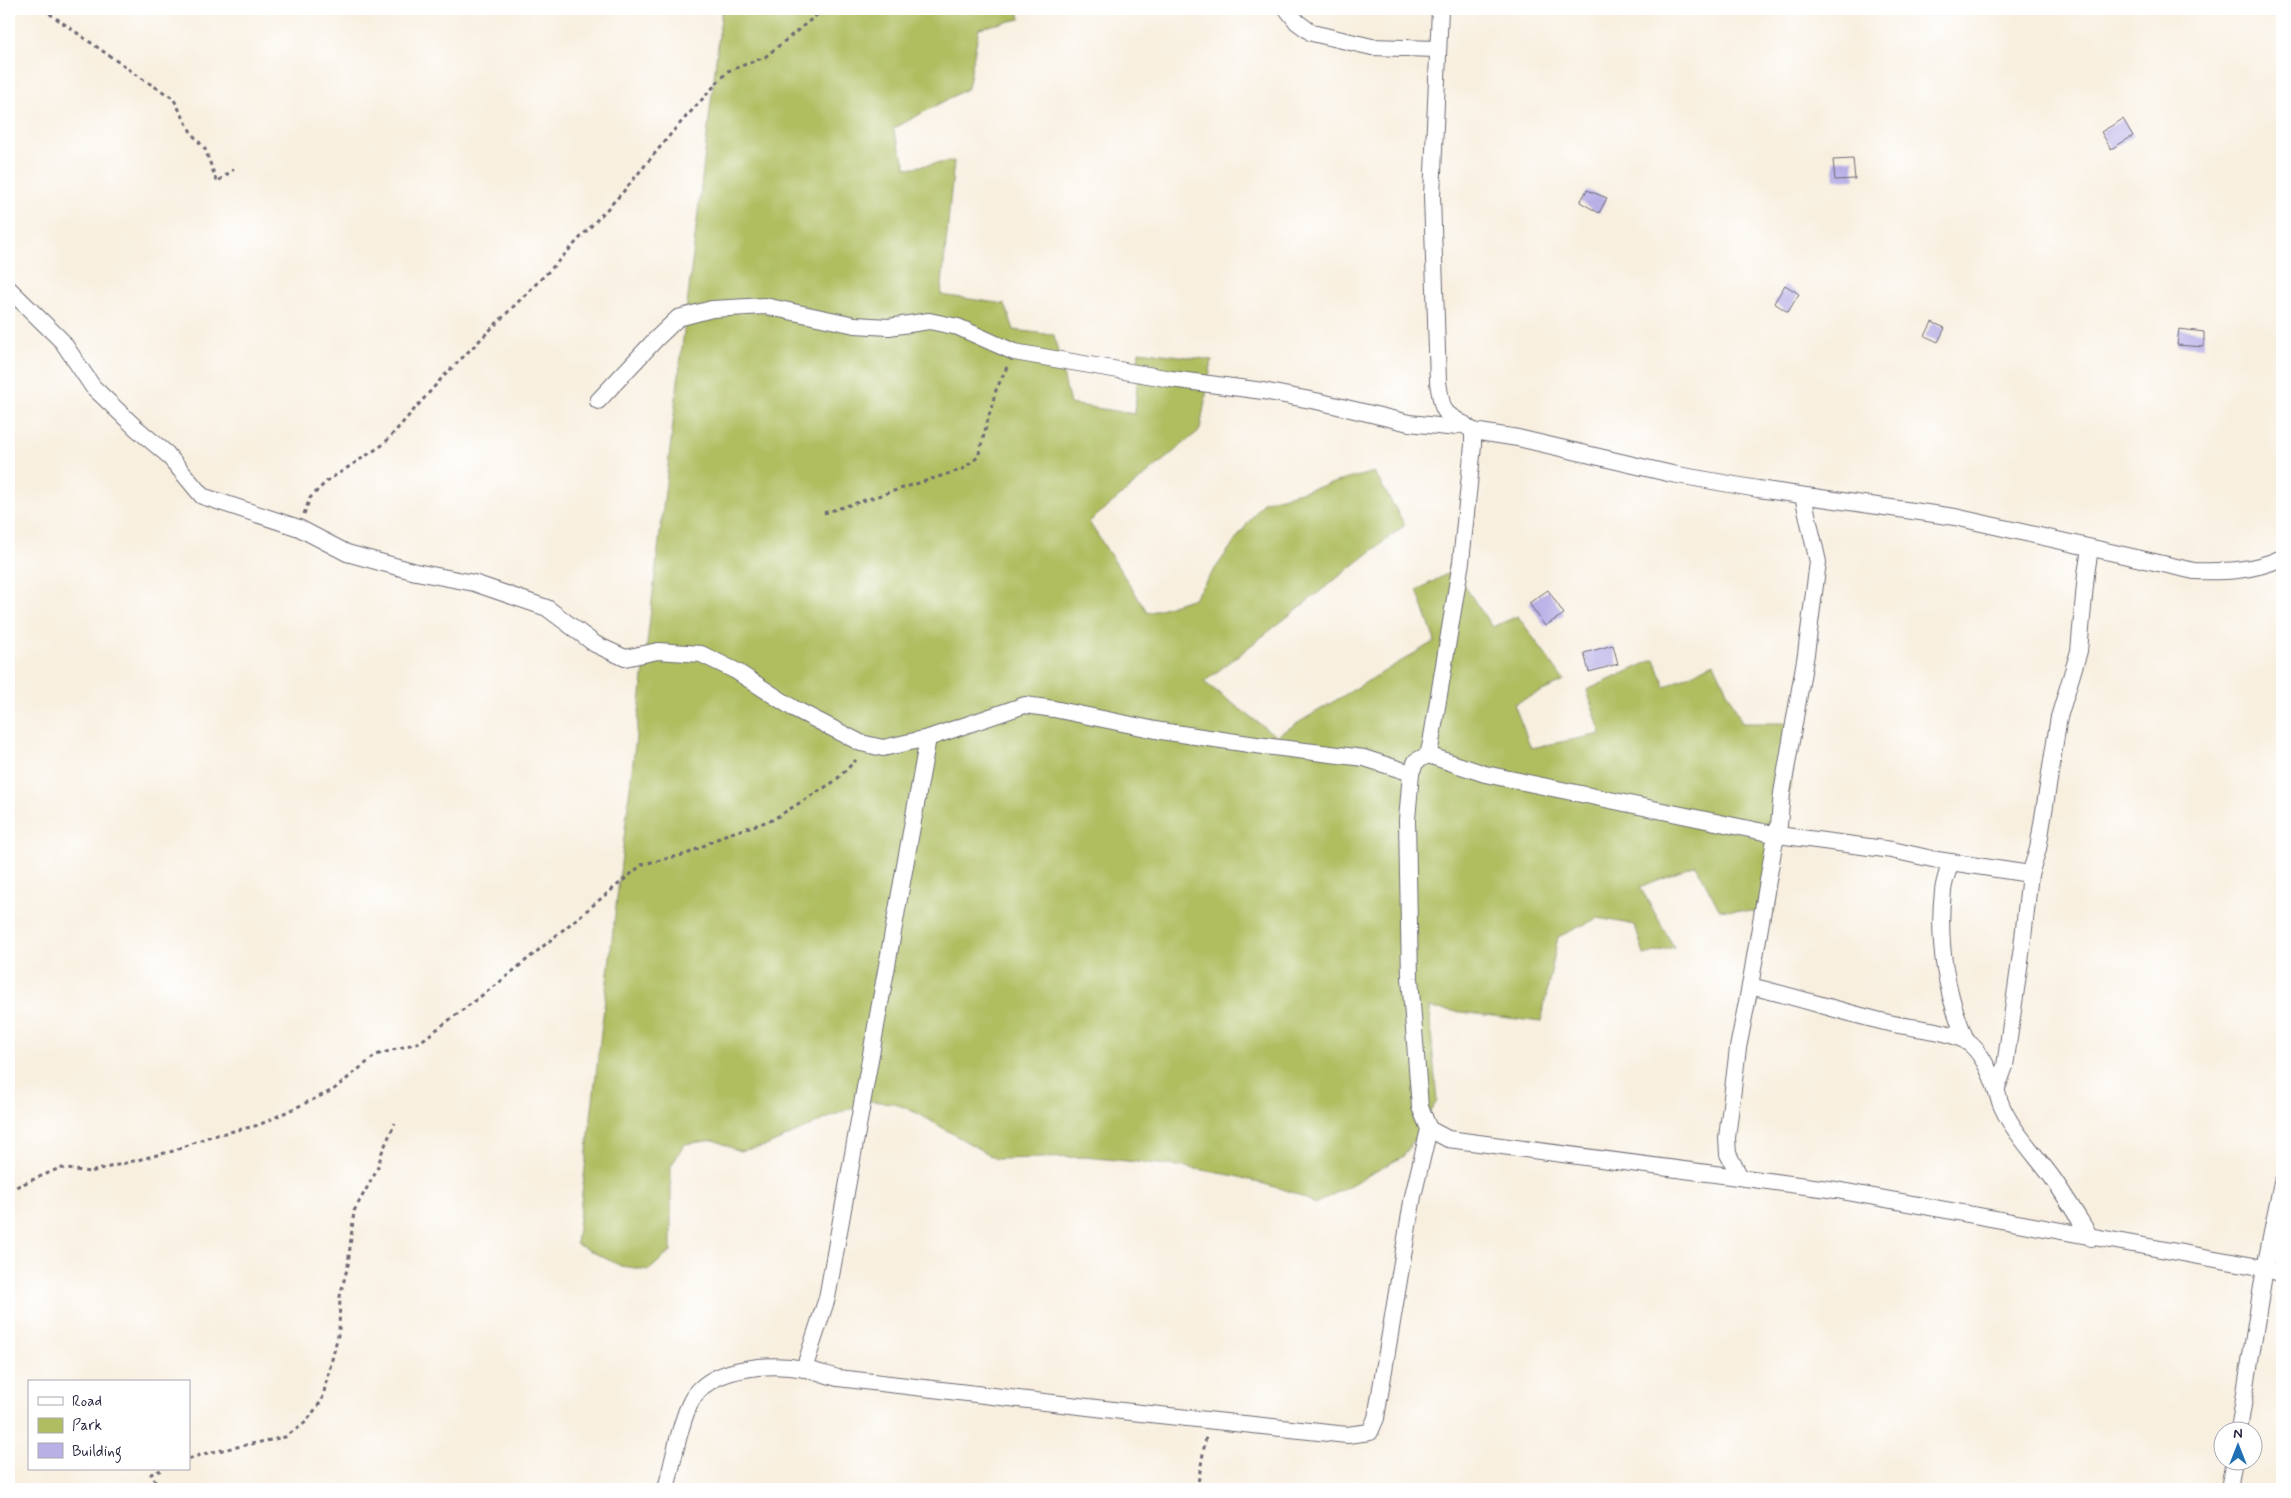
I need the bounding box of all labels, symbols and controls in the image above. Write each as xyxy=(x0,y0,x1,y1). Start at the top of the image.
legend xyxy=(28,1380,190,1470)
text: Road xyxy=(72,1392,102,1412)
text: Park xyxy=(72,1416,102,1436)
north arrow xyxy=(2214,1420,2264,1470)
text: N xyxy=(2233,1425,2243,1443)
text: Building xyxy=(72,1442,122,1463)

